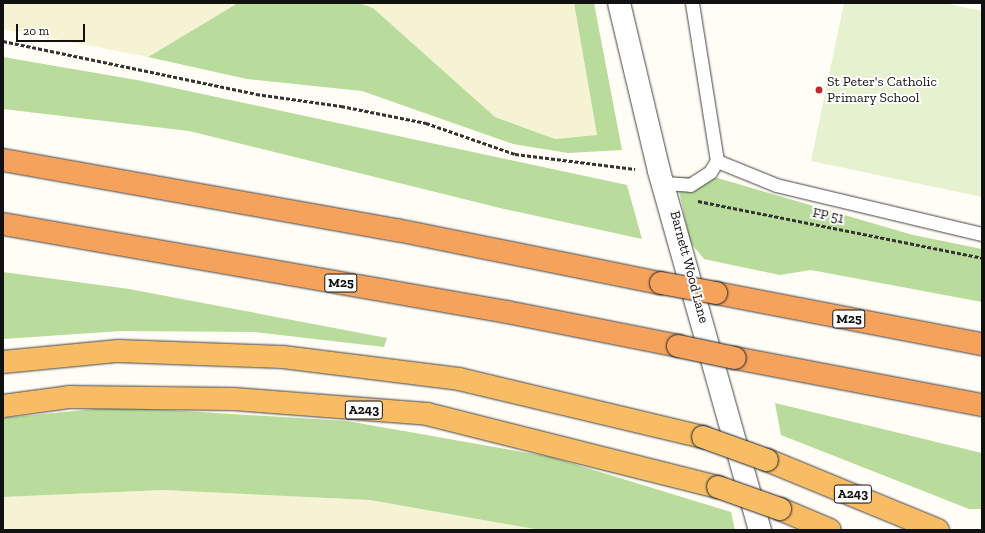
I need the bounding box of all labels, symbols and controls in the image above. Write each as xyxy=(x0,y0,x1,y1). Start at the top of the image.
scale bar xyxy=(18,16,87,42)
text: 20 m xyxy=(23,24,49,38)
place label: St Peter's Catholic Primary School xyxy=(827,74,937,106)
marker: St Peter's Catholic Primary School xyxy=(814,85,824,95)
street label: FP 51 xyxy=(811,205,845,227)
street label: Barnett Wood Lane xyxy=(666,209,712,325)
road number: M25 xyxy=(324,272,358,294)
road number: M25 xyxy=(832,308,866,330)
road number: A243 xyxy=(344,399,384,421)
road number: A243 xyxy=(833,483,873,505)

